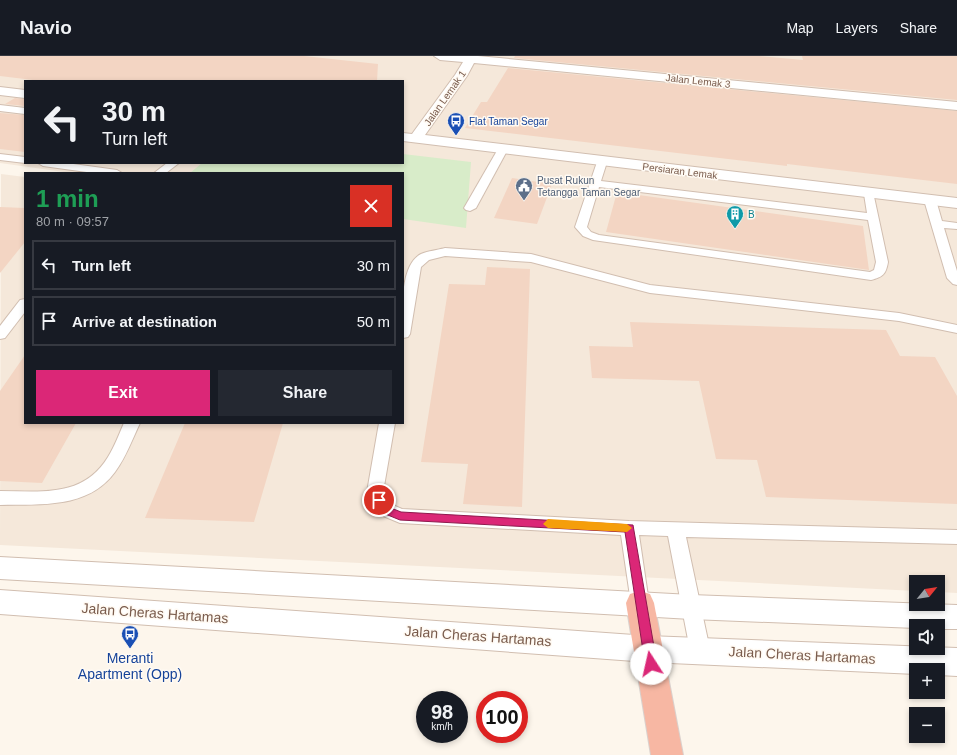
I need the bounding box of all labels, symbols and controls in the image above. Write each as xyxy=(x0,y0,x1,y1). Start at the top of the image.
text: Navio xyxy=(20,17,72,38)
text: Map xyxy=(786,20,814,36)
text: Layers xyxy=(836,20,878,36)
text: Share xyxy=(900,20,937,36)
street label: Jalan Lemak 1 xyxy=(422,68,468,128)
street label: Jalan Lemak 3 xyxy=(665,72,731,90)
icon: left xyxy=(36,96,88,148)
text: 30 m xyxy=(102,96,166,127)
bus stop icon: Flat Taman Segar xyxy=(446,111,466,136)
place label: Flat Taman Segar xyxy=(469,116,548,127)
text: Turn left xyxy=(102,129,167,149)
street label: Persiaran Lemak xyxy=(642,161,719,181)
place label: Pusat Rukun Tetangga Taman Segar xyxy=(537,175,641,198)
public building icon: Pusat Rukun Tetangga Taman Segar xyxy=(514,176,534,201)
text: 1 min xyxy=(36,185,99,212)
button: close xyxy=(350,185,392,227)
building icon: B xyxy=(725,204,745,229)
place label: B xyxy=(748,209,755,220)
text: 80 m · 09:57 xyxy=(36,214,109,229)
icon: left xyxy=(38,254,60,276)
text: Turn left xyxy=(72,257,131,274)
text: 30 m xyxy=(357,257,390,274)
icon: arrive xyxy=(38,310,60,332)
text: Arrive at destination xyxy=(72,313,217,330)
text: 50 m xyxy=(357,313,390,330)
button: Exit xyxy=(36,370,210,416)
button: Share xyxy=(218,370,392,416)
pin xyxy=(362,483,396,517)
icon: arrive xyxy=(368,489,390,511)
north arrow xyxy=(909,575,945,611)
map controls xyxy=(909,575,945,743)
street label: Jalan Cheras Hartamas xyxy=(81,600,229,626)
button: sound xyxy=(909,619,945,655)
street label: Jalan Cheras Hartamas xyxy=(404,623,552,649)
bus stop icon: Meranti Apartment (Opp) xyxy=(120,624,140,649)
position arrow xyxy=(630,643,672,685)
street label: Jalan Cheras Hartamas xyxy=(728,643,876,667)
place label: Meranti Apartment (Opp) xyxy=(78,650,182,682)
button: + xyxy=(909,663,945,699)
speed limit sign: 100 xyxy=(476,691,528,743)
text: 98 xyxy=(431,701,453,723)
button: − xyxy=(909,707,945,743)
text: km/h xyxy=(431,721,453,732)

